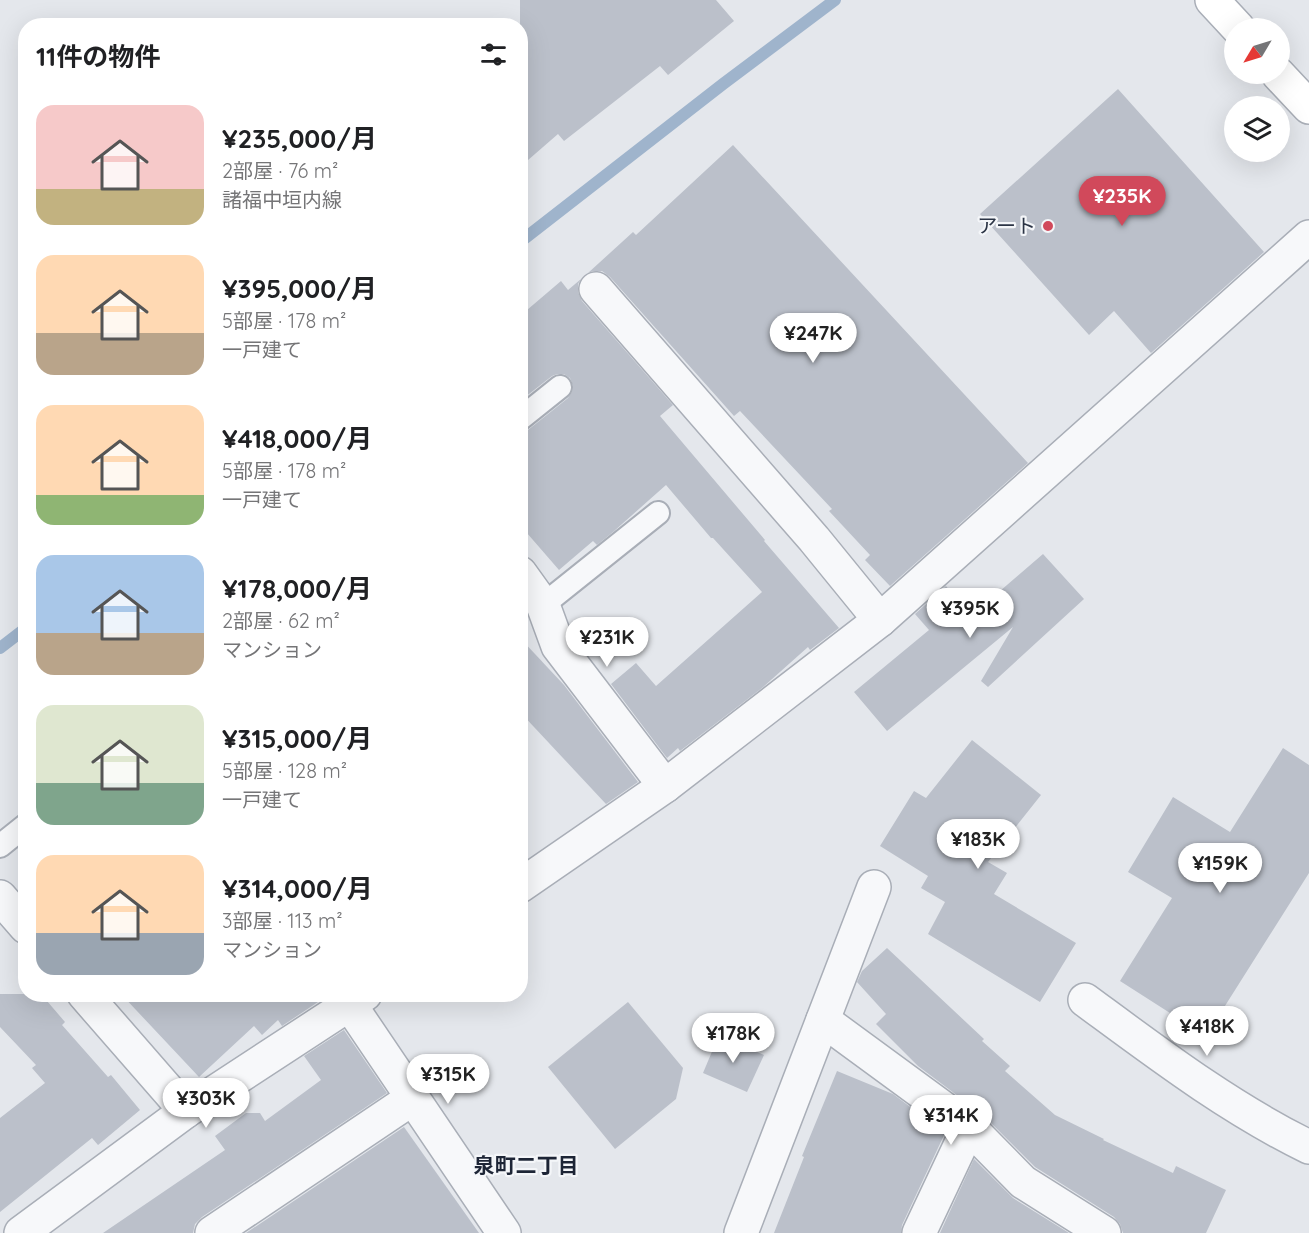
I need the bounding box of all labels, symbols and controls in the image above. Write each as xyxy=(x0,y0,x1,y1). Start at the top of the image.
north arrow xyxy=(1224,18,1290,84)
map controls xyxy=(1224,18,1290,162)
icon: filters xyxy=(477,38,510,71)
text: 11件の物件 xyxy=(36,40,160,73)
button: layers xyxy=(1224,96,1290,162)
text: ¥235,000/月 xyxy=(222,122,377,155)
icon: home xyxy=(84,129,156,201)
text: 2部屋 · 76 m² xyxy=(222,158,338,183)
pin: ¥235K xyxy=(1080,176,1164,227)
text: ¥235K xyxy=(1093,183,1151,208)
text: 諸福中垣内線 xyxy=(222,187,342,212)
place label: アート xyxy=(977,213,1036,238)
marker: アート xyxy=(1041,219,1055,233)
text: ¥395,000/月 xyxy=(222,272,377,305)
icon: home xyxy=(84,279,156,351)
text: 5部屋 · 178 m² xyxy=(222,308,346,333)
pin: ¥247K xyxy=(771,313,855,364)
text: ¥247K xyxy=(784,320,842,345)
text: 一戸建て xyxy=(222,337,302,362)
text: ¥418,000/月 xyxy=(222,422,372,455)
icon: home xyxy=(84,429,156,501)
text: 5部屋 · 178 m² xyxy=(222,458,346,483)
text: 一戸建て xyxy=(222,487,302,512)
text: ¥178,000/月 xyxy=(222,572,372,605)
icon: home xyxy=(84,579,156,651)
pin: ¥395K xyxy=(928,588,1012,639)
text: ¥395K xyxy=(941,595,999,620)
text: 2部屋 · 62 m² xyxy=(222,608,340,633)
pin: ¥231K xyxy=(565,617,649,668)
text: ¥231K xyxy=(580,624,634,649)
text: マンション xyxy=(222,637,322,662)
text: ¥315,000/月 xyxy=(222,722,372,755)
icon: home xyxy=(84,729,156,801)
text: 5部屋 · 128 m² xyxy=(222,758,347,783)
text: 一戸建て xyxy=(222,787,302,812)
pin: ¥183K xyxy=(936,819,1020,870)
text: ¥183K xyxy=(951,826,1005,851)
pin: ¥159K xyxy=(1178,843,1262,894)
text: ¥159K xyxy=(1192,850,1248,875)
text: ¥314,000/月 xyxy=(222,872,373,905)
icon: home xyxy=(84,879,156,951)
text: 3部屋 · 113 m² xyxy=(222,908,343,933)
text: マンション xyxy=(222,937,322,962)
pin: ¥418K xyxy=(1165,1006,1249,1057)
pin: ¥178K xyxy=(691,1013,775,1064)
text: ¥418K xyxy=(1180,1013,1234,1038)
text: ¥178K xyxy=(706,1020,760,1045)
pin: ¥315K xyxy=(406,1054,490,1105)
text: ¥315K xyxy=(420,1061,476,1086)
pin: ¥303K xyxy=(164,1078,248,1129)
text: ¥303K xyxy=(177,1085,235,1110)
pin: ¥314K xyxy=(909,1095,993,1146)
text: ¥314K xyxy=(923,1102,979,1127)
district label: 泉町二丁目 xyxy=(474,1152,579,1178)

